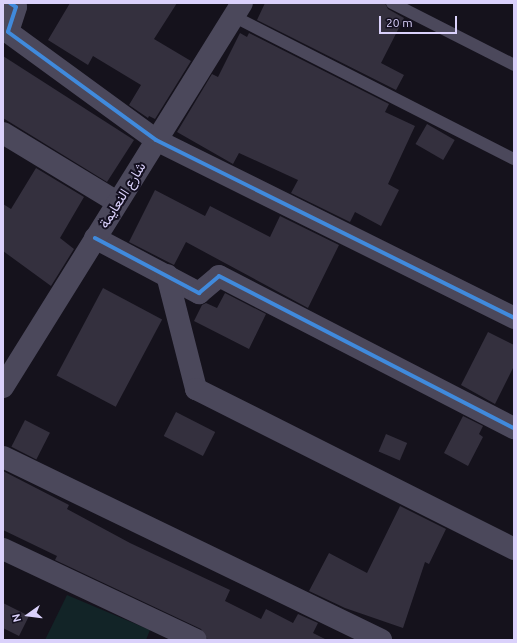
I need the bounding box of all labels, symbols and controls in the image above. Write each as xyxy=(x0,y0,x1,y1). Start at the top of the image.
scale bar xyxy=(381,8,459,34)
text: 20 m xyxy=(386,16,413,29)
street label: شارع النعايمة xyxy=(95,159,149,231)
north arrow xyxy=(8,595,48,635)
text: N xyxy=(10,612,23,623)

